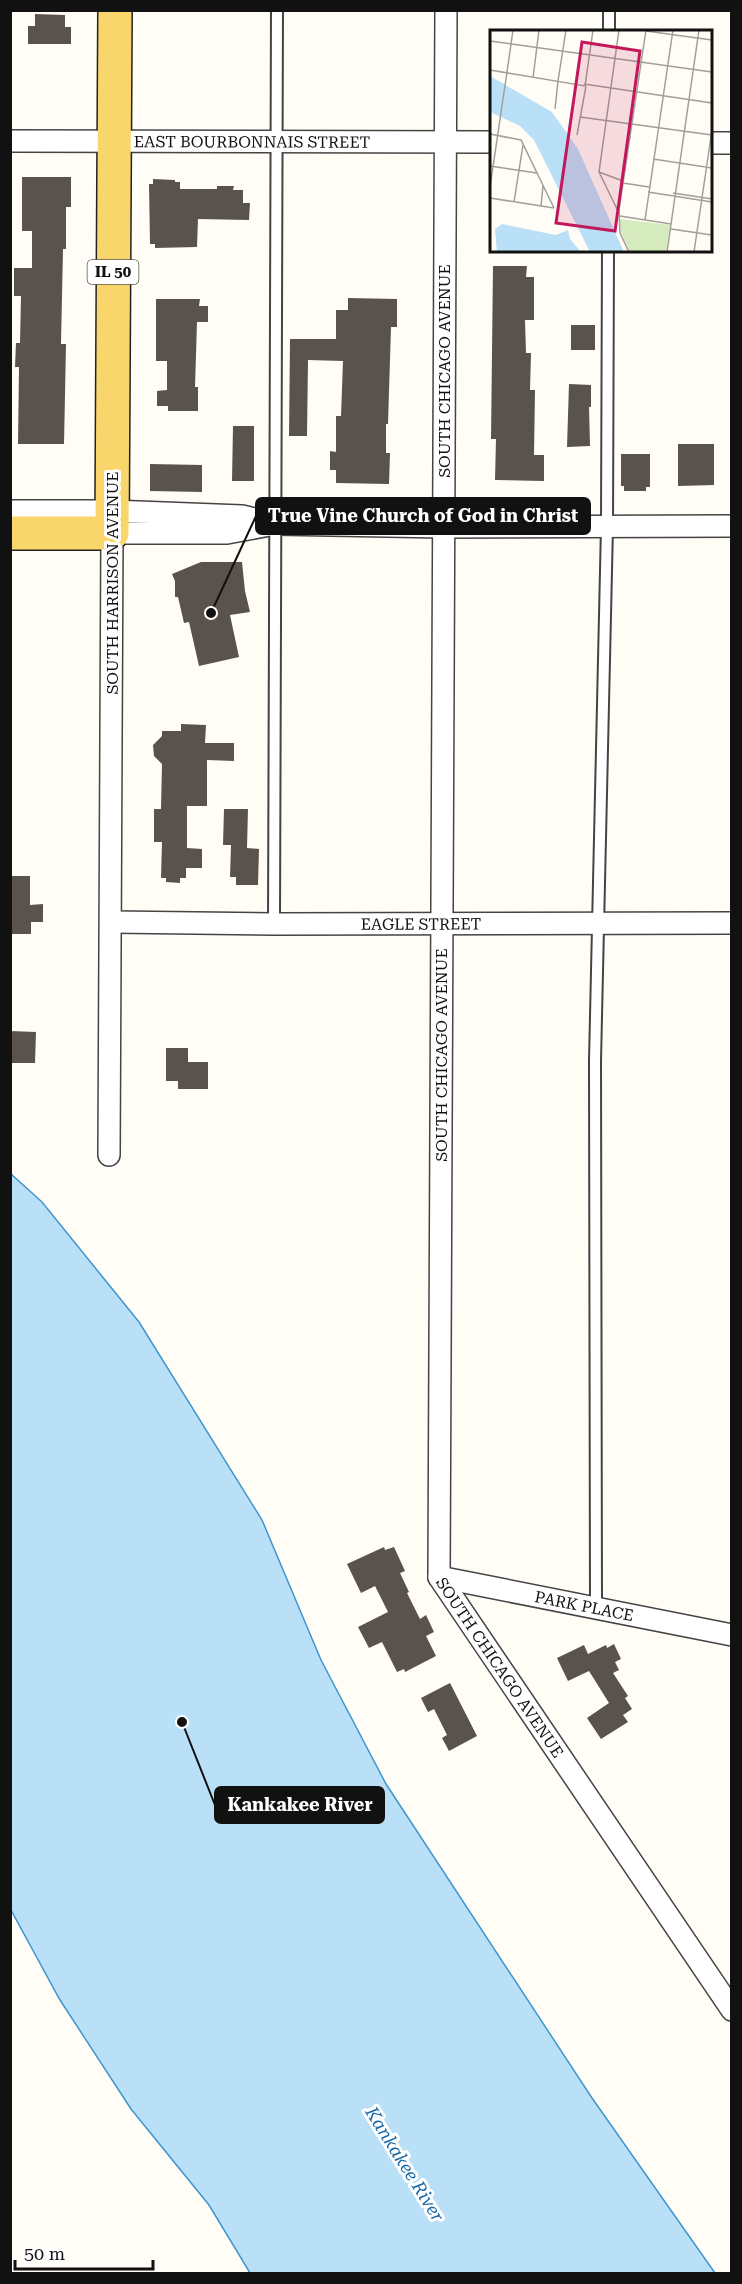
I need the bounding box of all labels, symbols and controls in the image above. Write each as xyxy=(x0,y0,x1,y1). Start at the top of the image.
inset map xyxy=(490,30,712,252)
street label: EAST BOURBONNAIS STREET xyxy=(134,132,371,151)
road number: IL 50 xyxy=(88,260,138,284)
street label: SOUTH CHICAGO AVENUE xyxy=(435,264,454,478)
street label: SOUTH HARRISON AVENUE xyxy=(103,471,122,695)
callout: True Vine Church of God in Christ xyxy=(256,498,590,534)
text: True Vine Church of God in Christ xyxy=(268,505,578,526)
street label: EAGLE STREET xyxy=(361,914,482,933)
street label: SOUTH CHICAGO AVENUE xyxy=(432,948,451,1162)
street label: SOUTH CHICAGO AVENUE xyxy=(432,1573,568,1761)
street label: PARK PLACE xyxy=(533,1587,635,1625)
callout: Kankakee River xyxy=(215,1787,384,1823)
text: Kankakee River xyxy=(227,1794,373,1815)
water label: Kankakee River xyxy=(361,2102,449,2226)
scale bar xyxy=(15,2233,153,2271)
text: 50 m xyxy=(24,2243,65,2264)

